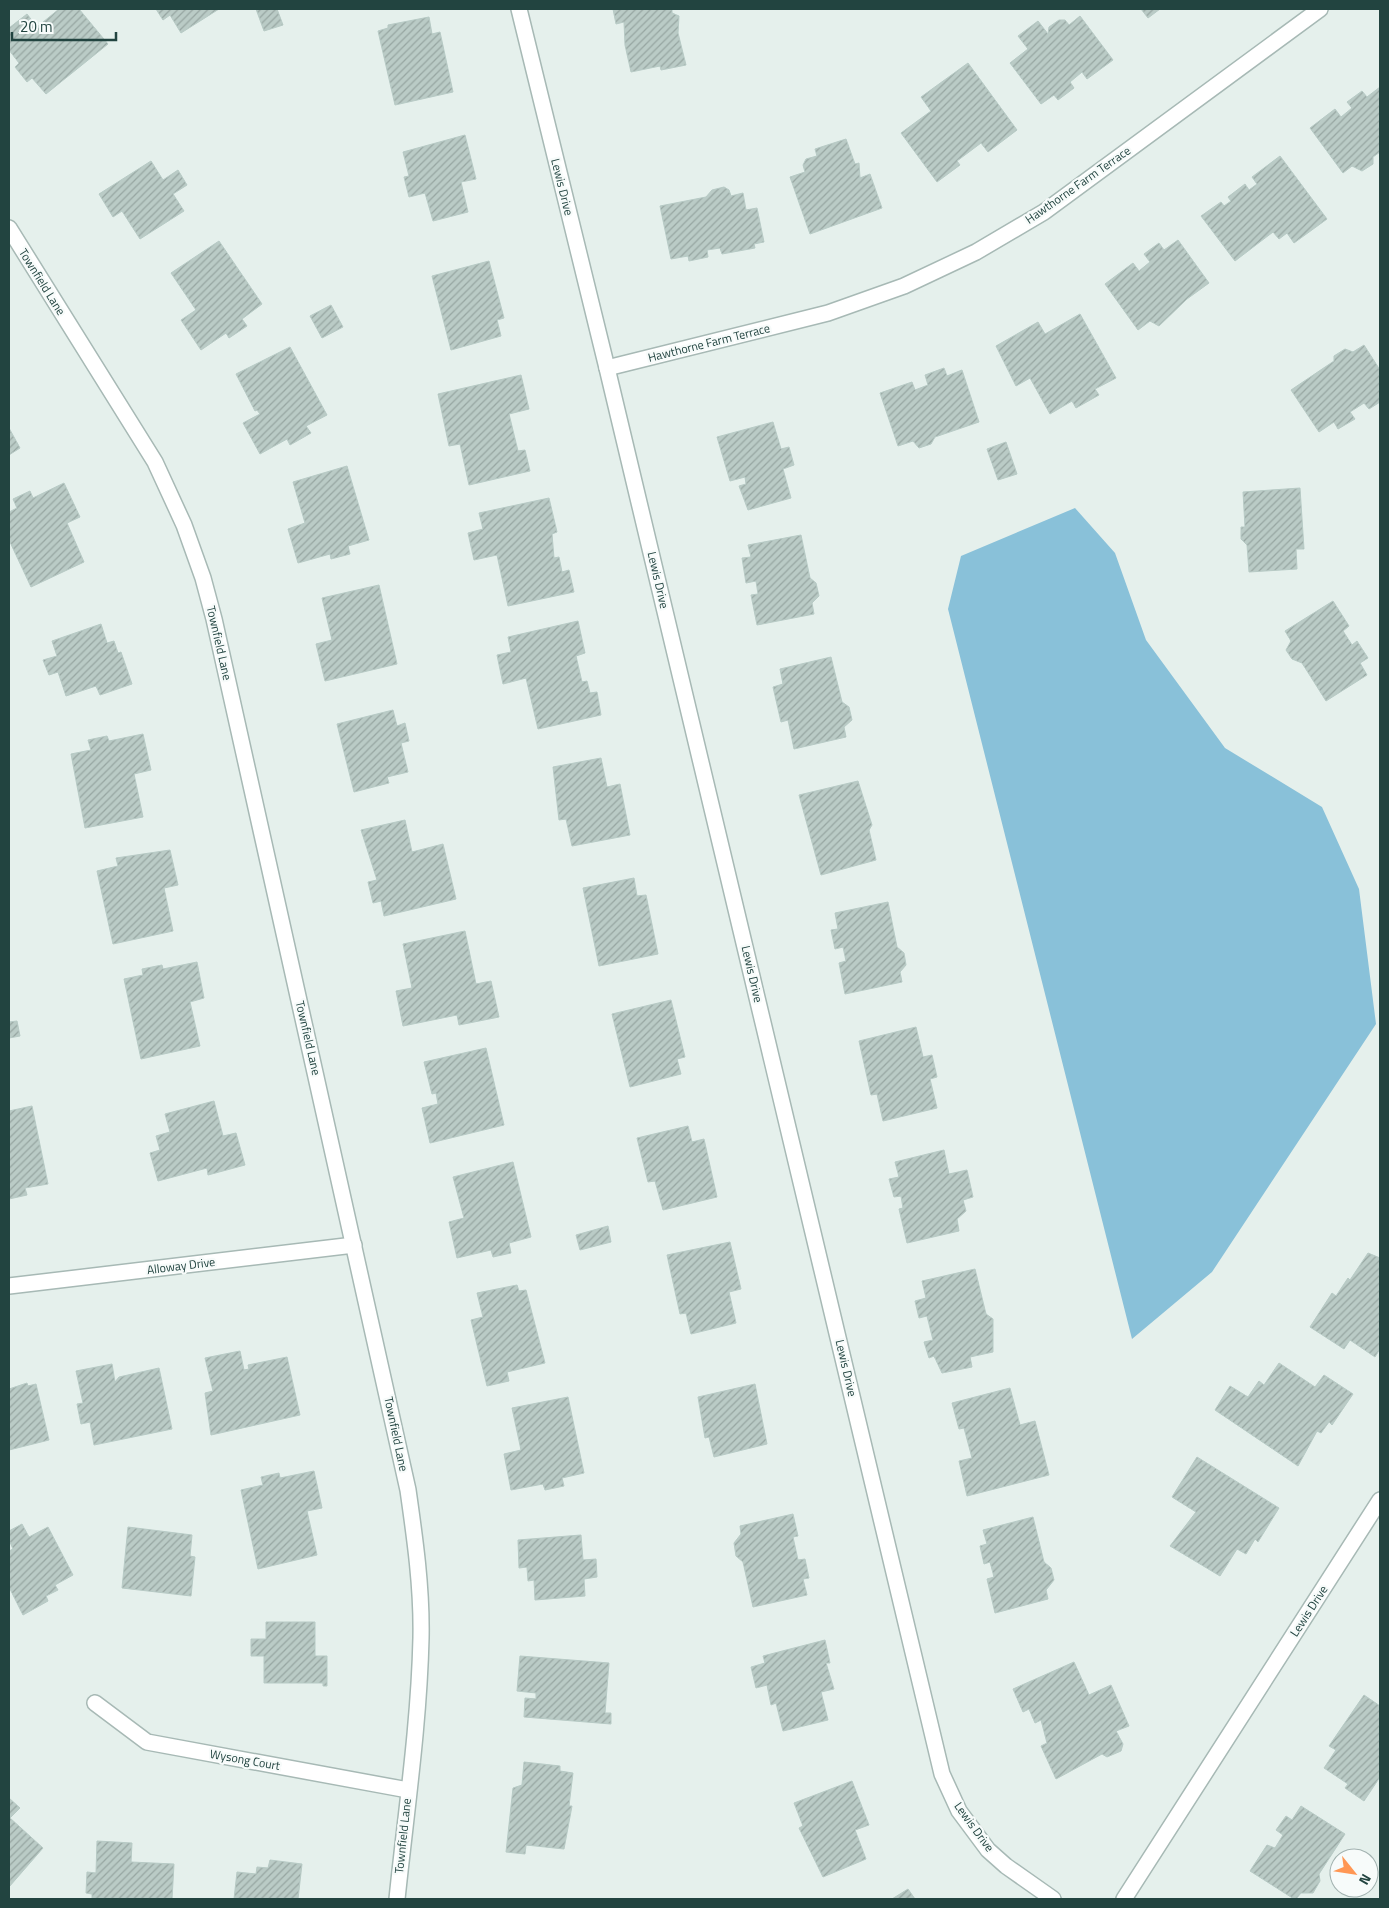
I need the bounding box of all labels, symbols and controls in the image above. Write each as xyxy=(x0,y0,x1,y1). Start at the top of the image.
scale bar xyxy=(12,10,116,42)
text: 20 m xyxy=(20,15,53,38)
street label: Hawthorne Farm Terrace xyxy=(1021,141,1134,228)
street label: Lewis Drive xyxy=(546,156,579,217)
street label: Townfield Lane xyxy=(14,245,71,319)
street label: Hawthorne Farm Terrace xyxy=(646,318,772,367)
street label: Lewis Drive xyxy=(643,550,674,610)
street label: Townfield Lane xyxy=(202,604,237,682)
street label: Lewis Drive xyxy=(737,944,768,1004)
street label: Townfield Lane xyxy=(291,999,326,1077)
street label: Alloway Drive xyxy=(146,1252,216,1279)
street label: Lewis Drive xyxy=(831,1338,862,1398)
street label: Townfield Lane xyxy=(379,1395,414,1473)
street label: Lewis Drive xyxy=(1285,1581,1332,1640)
street label: Wysong Court xyxy=(208,1744,282,1775)
street label: Townfield Lane xyxy=(389,1797,416,1875)
street label: Lewis Drive xyxy=(950,1798,999,1856)
north arrow xyxy=(1329,1848,1379,1898)
text: N xyxy=(1354,1870,1377,1889)

